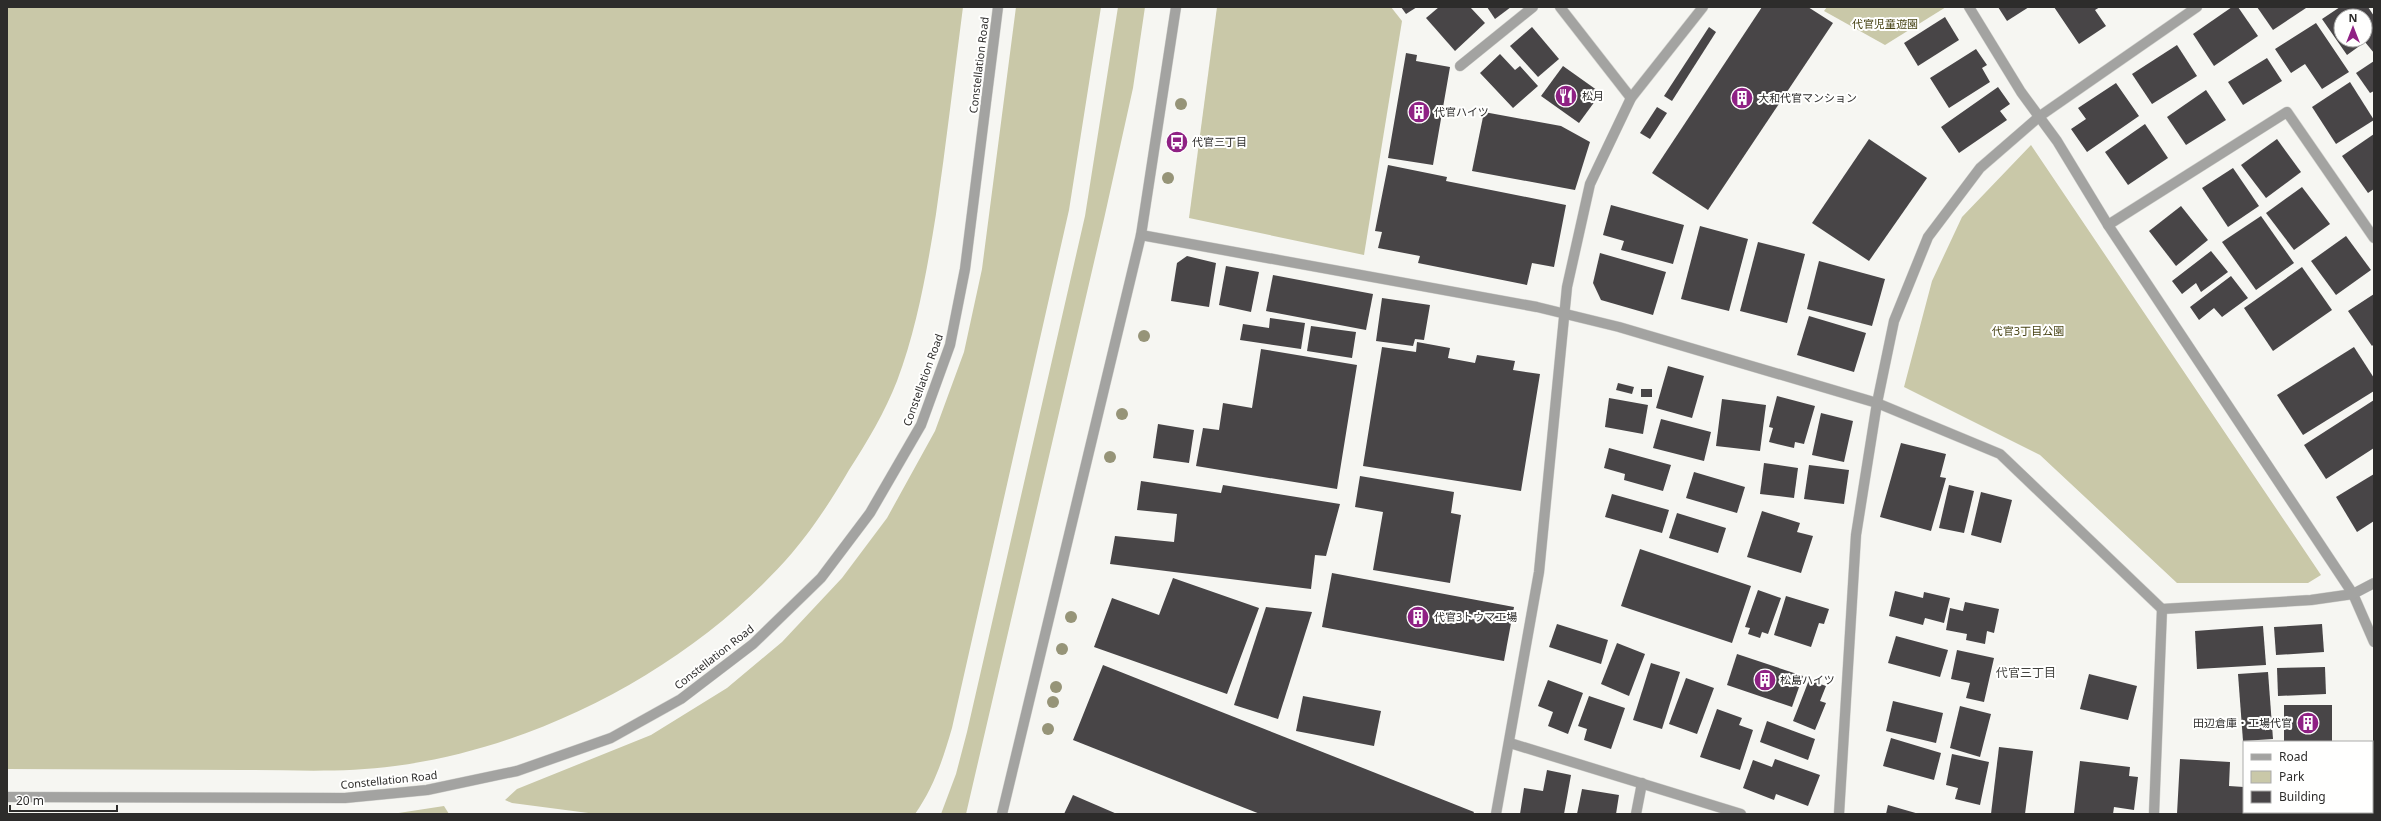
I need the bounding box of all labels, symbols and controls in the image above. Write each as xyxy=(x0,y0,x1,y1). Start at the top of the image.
north arrow xyxy=(2333,8,2373,48)
text: N xyxy=(2349,10,2357,25)
street label: Constellation Road xyxy=(965,16,992,114)
park label: 代官児童遊園 xyxy=(1852,16,1918,31)
restaurant icon: 松月 xyxy=(1553,83,1579,109)
building icon: 大和代官マンション xyxy=(1729,85,1755,111)
place label: 松月 xyxy=(1582,88,1604,103)
place label: 大和代官マンション xyxy=(1758,90,1857,105)
building icon: 代官ハイツ xyxy=(1406,99,1432,125)
place label: 代官ハイツ xyxy=(1434,104,1489,119)
bus stop icon: 代官三丁目 xyxy=(1164,129,1190,155)
place label: 代官三丁目 xyxy=(1192,134,1247,149)
park label: 代官3丁目公園 xyxy=(1992,323,2064,338)
street label: Constellation Road xyxy=(899,332,946,428)
building icon: 代官3トウマ工場 xyxy=(1405,604,1431,630)
place label: 代官3トウマ工場 xyxy=(1434,609,1517,624)
street label: Constellation Road xyxy=(671,621,757,692)
district label: 代官三丁目 xyxy=(1996,664,2056,681)
building icon: 松島ハイツ xyxy=(1752,667,1778,693)
place label: 松島ハイツ xyxy=(1780,672,1835,687)
building icon: 田辺倉庫・工場代官 xyxy=(2295,710,2321,736)
place label: 田辺倉庫・工場代官 xyxy=(2193,715,2292,730)
legend xyxy=(2243,741,2373,813)
text: Road xyxy=(2279,748,2308,765)
street label: Constellation Road xyxy=(340,767,438,792)
text: Park xyxy=(2279,768,2305,785)
scale bar xyxy=(10,787,117,813)
text: Building xyxy=(2279,788,2326,805)
text: 20 m xyxy=(16,792,44,809)

